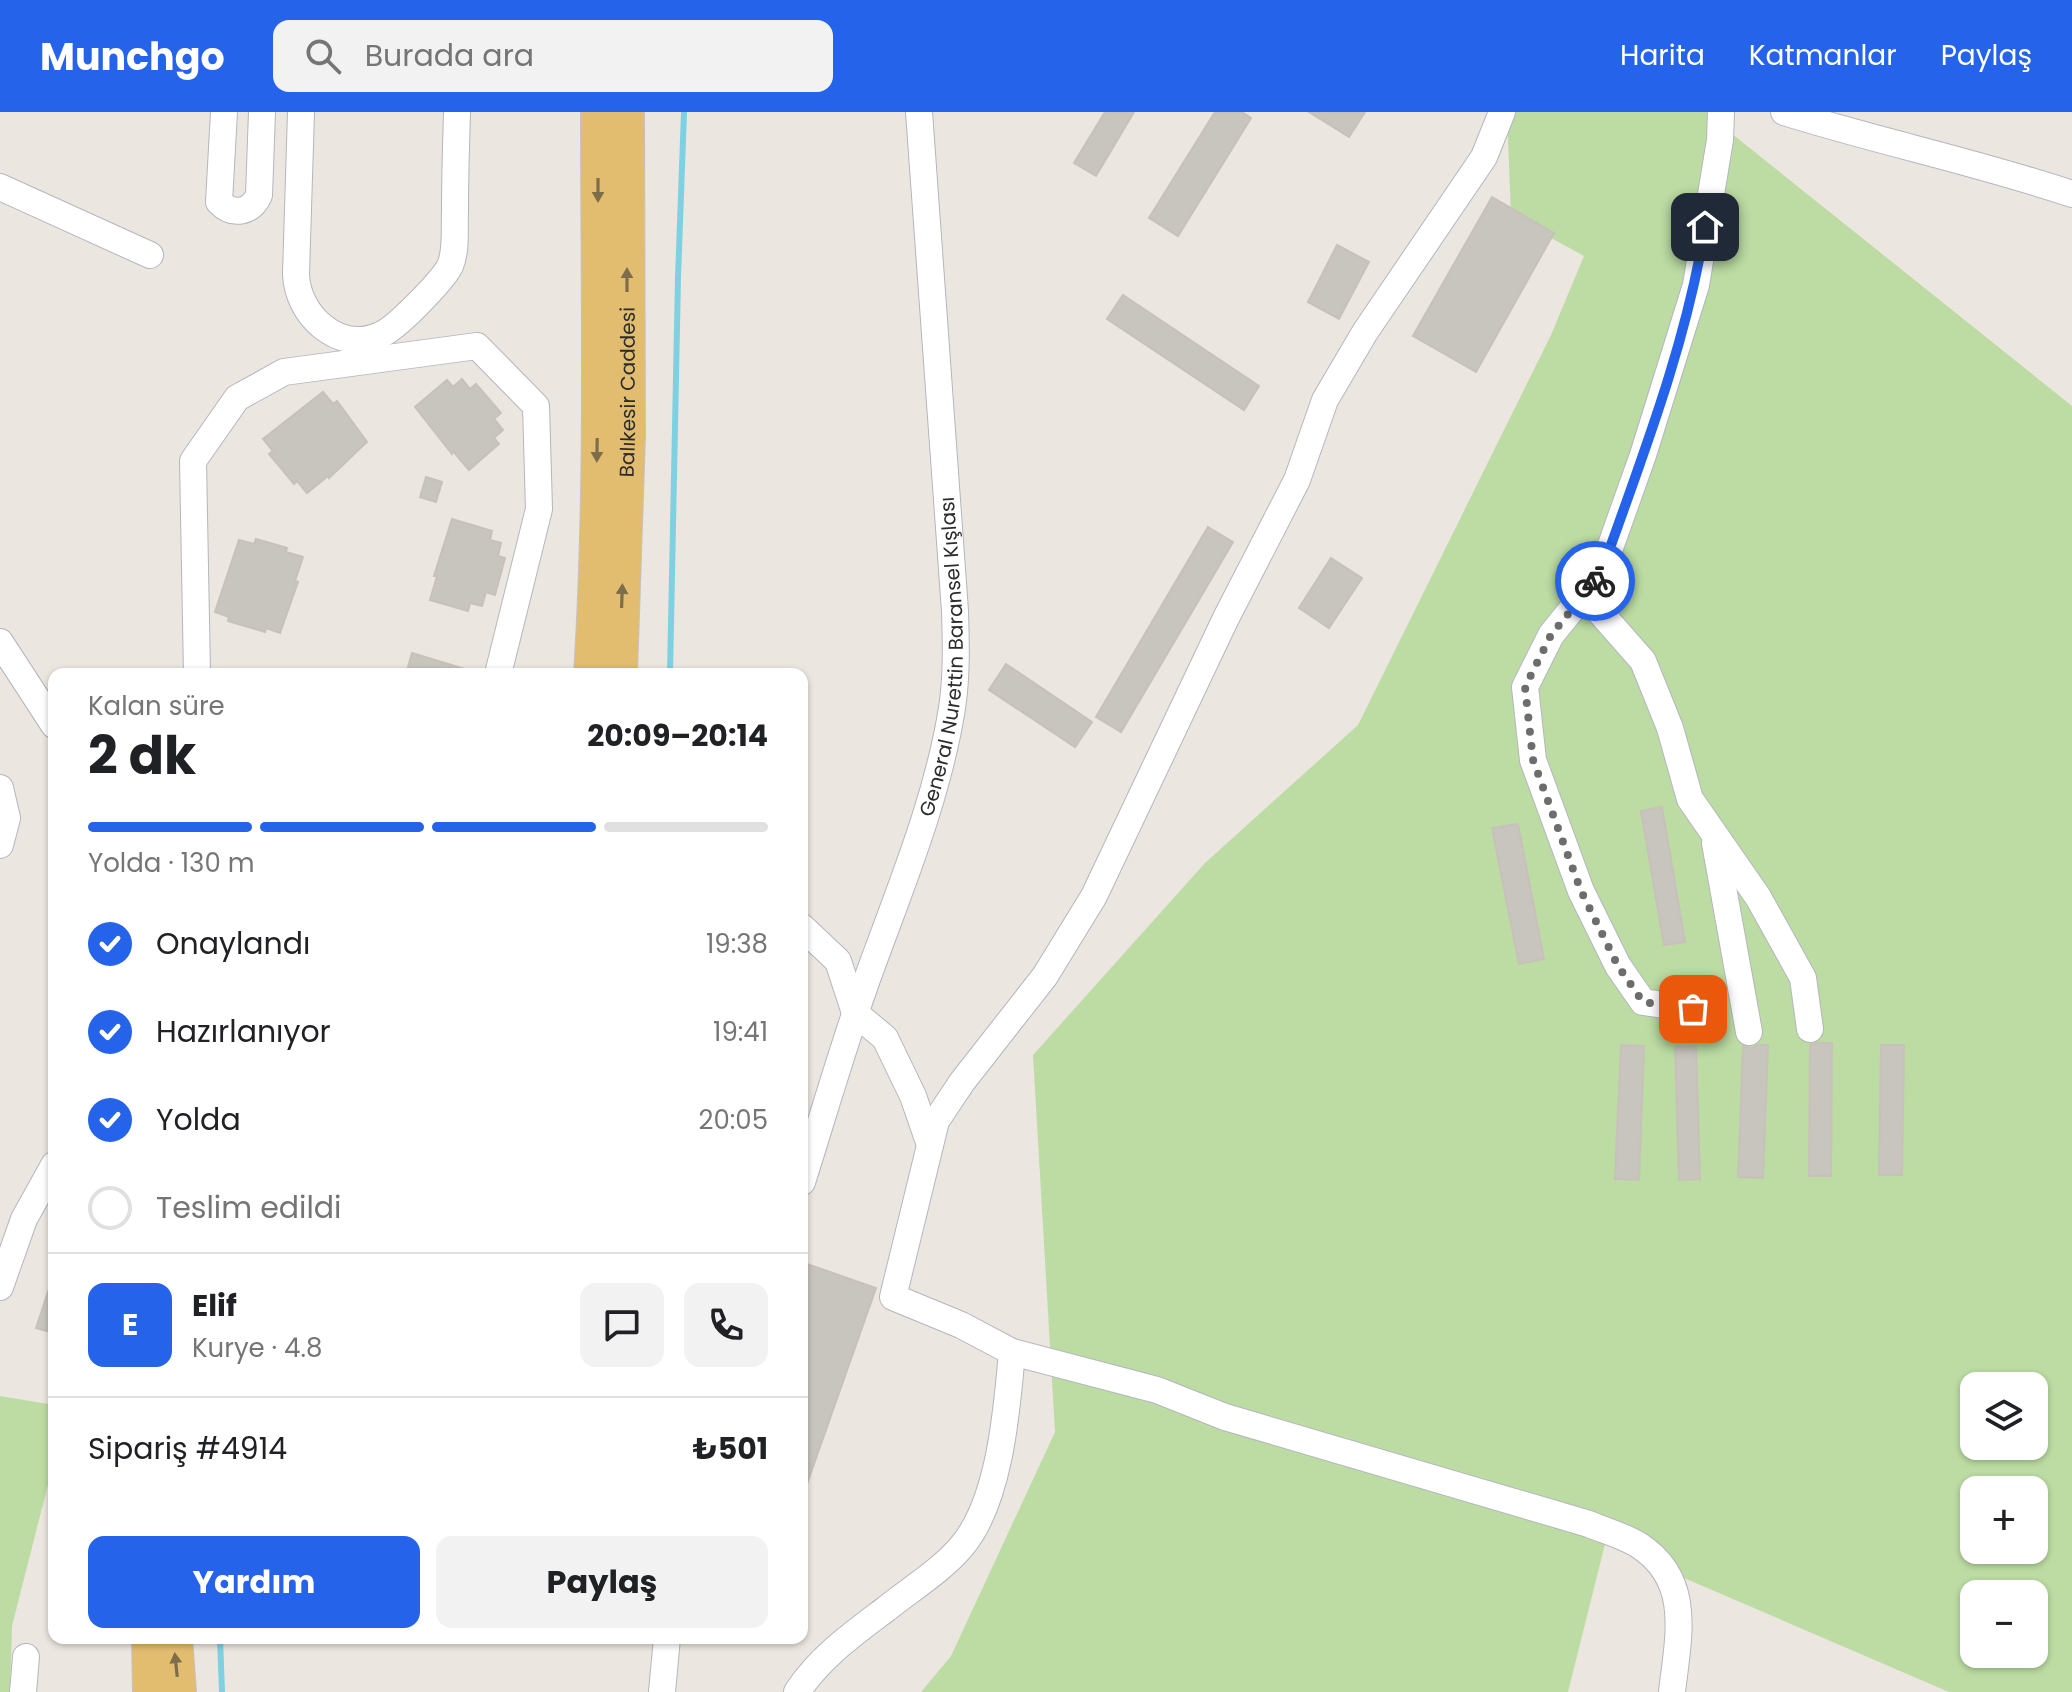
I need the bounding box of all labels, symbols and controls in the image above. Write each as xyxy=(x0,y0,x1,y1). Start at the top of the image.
search box xyxy=(273,20,833,92)
text: Munchgo xyxy=(40,30,225,83)
icon: search xyxy=(301,34,345,78)
text: Burada ara xyxy=(365,34,534,77)
text: Harita xyxy=(1620,36,1705,75)
text: Katmanlar xyxy=(1749,36,1897,75)
text: Paylaş xyxy=(1941,36,2032,75)
one-way arrow xyxy=(592,178,604,203)
pin xyxy=(1671,193,1739,261)
icon: home xyxy=(1683,205,1727,249)
one-way arrow xyxy=(621,267,633,292)
street label: Balıkesir Caddesi xyxy=(613,307,642,478)
one-way arrow xyxy=(591,438,603,463)
street label: General Nurettin Baransel Kışlası xyxy=(912,496,970,820)
courier xyxy=(1555,541,1635,621)
icon: bike xyxy=(1573,559,1617,603)
one-way arrow xyxy=(616,583,629,608)
text: Kalan süre xyxy=(88,688,225,724)
text: 20:09–20:14 xyxy=(587,714,768,757)
text: 2 dk xyxy=(88,719,196,792)
text: Yolda · 130 m xyxy=(88,845,254,881)
icon: check xyxy=(88,922,132,966)
text: Onaylandı xyxy=(156,922,310,965)
text: 19:38 xyxy=(706,926,768,962)
pin xyxy=(1659,975,1727,1043)
icon: bag xyxy=(1671,987,1715,1031)
icon: check xyxy=(88,1010,132,1054)
text: Hazırlanıyor xyxy=(156,1010,331,1053)
text: 19:41 xyxy=(713,1014,768,1050)
icon: check xyxy=(88,1098,132,1142)
text: Yolda xyxy=(156,1098,241,1141)
text: 20:05 xyxy=(699,1102,768,1138)
text: Teslim edildi xyxy=(156,1186,341,1229)
button: chat xyxy=(580,1283,664,1367)
button: phone xyxy=(684,1283,768,1367)
text: Elif xyxy=(192,1284,237,1327)
text: E xyxy=(122,1303,138,1346)
text: Kurye · 4.8 xyxy=(192,1330,322,1366)
map controls xyxy=(1960,1372,2048,1668)
button: layers xyxy=(1960,1372,2048,1460)
text: Sipariş #4914 xyxy=(88,1427,287,1470)
text: ₺501 xyxy=(693,1427,768,1470)
button: + xyxy=(1960,1476,2048,1564)
button: Yardım xyxy=(88,1536,420,1628)
button: Paylaş xyxy=(436,1536,768,1628)
button: − xyxy=(1960,1580,2048,1668)
one-way arrow xyxy=(170,1652,183,1677)

